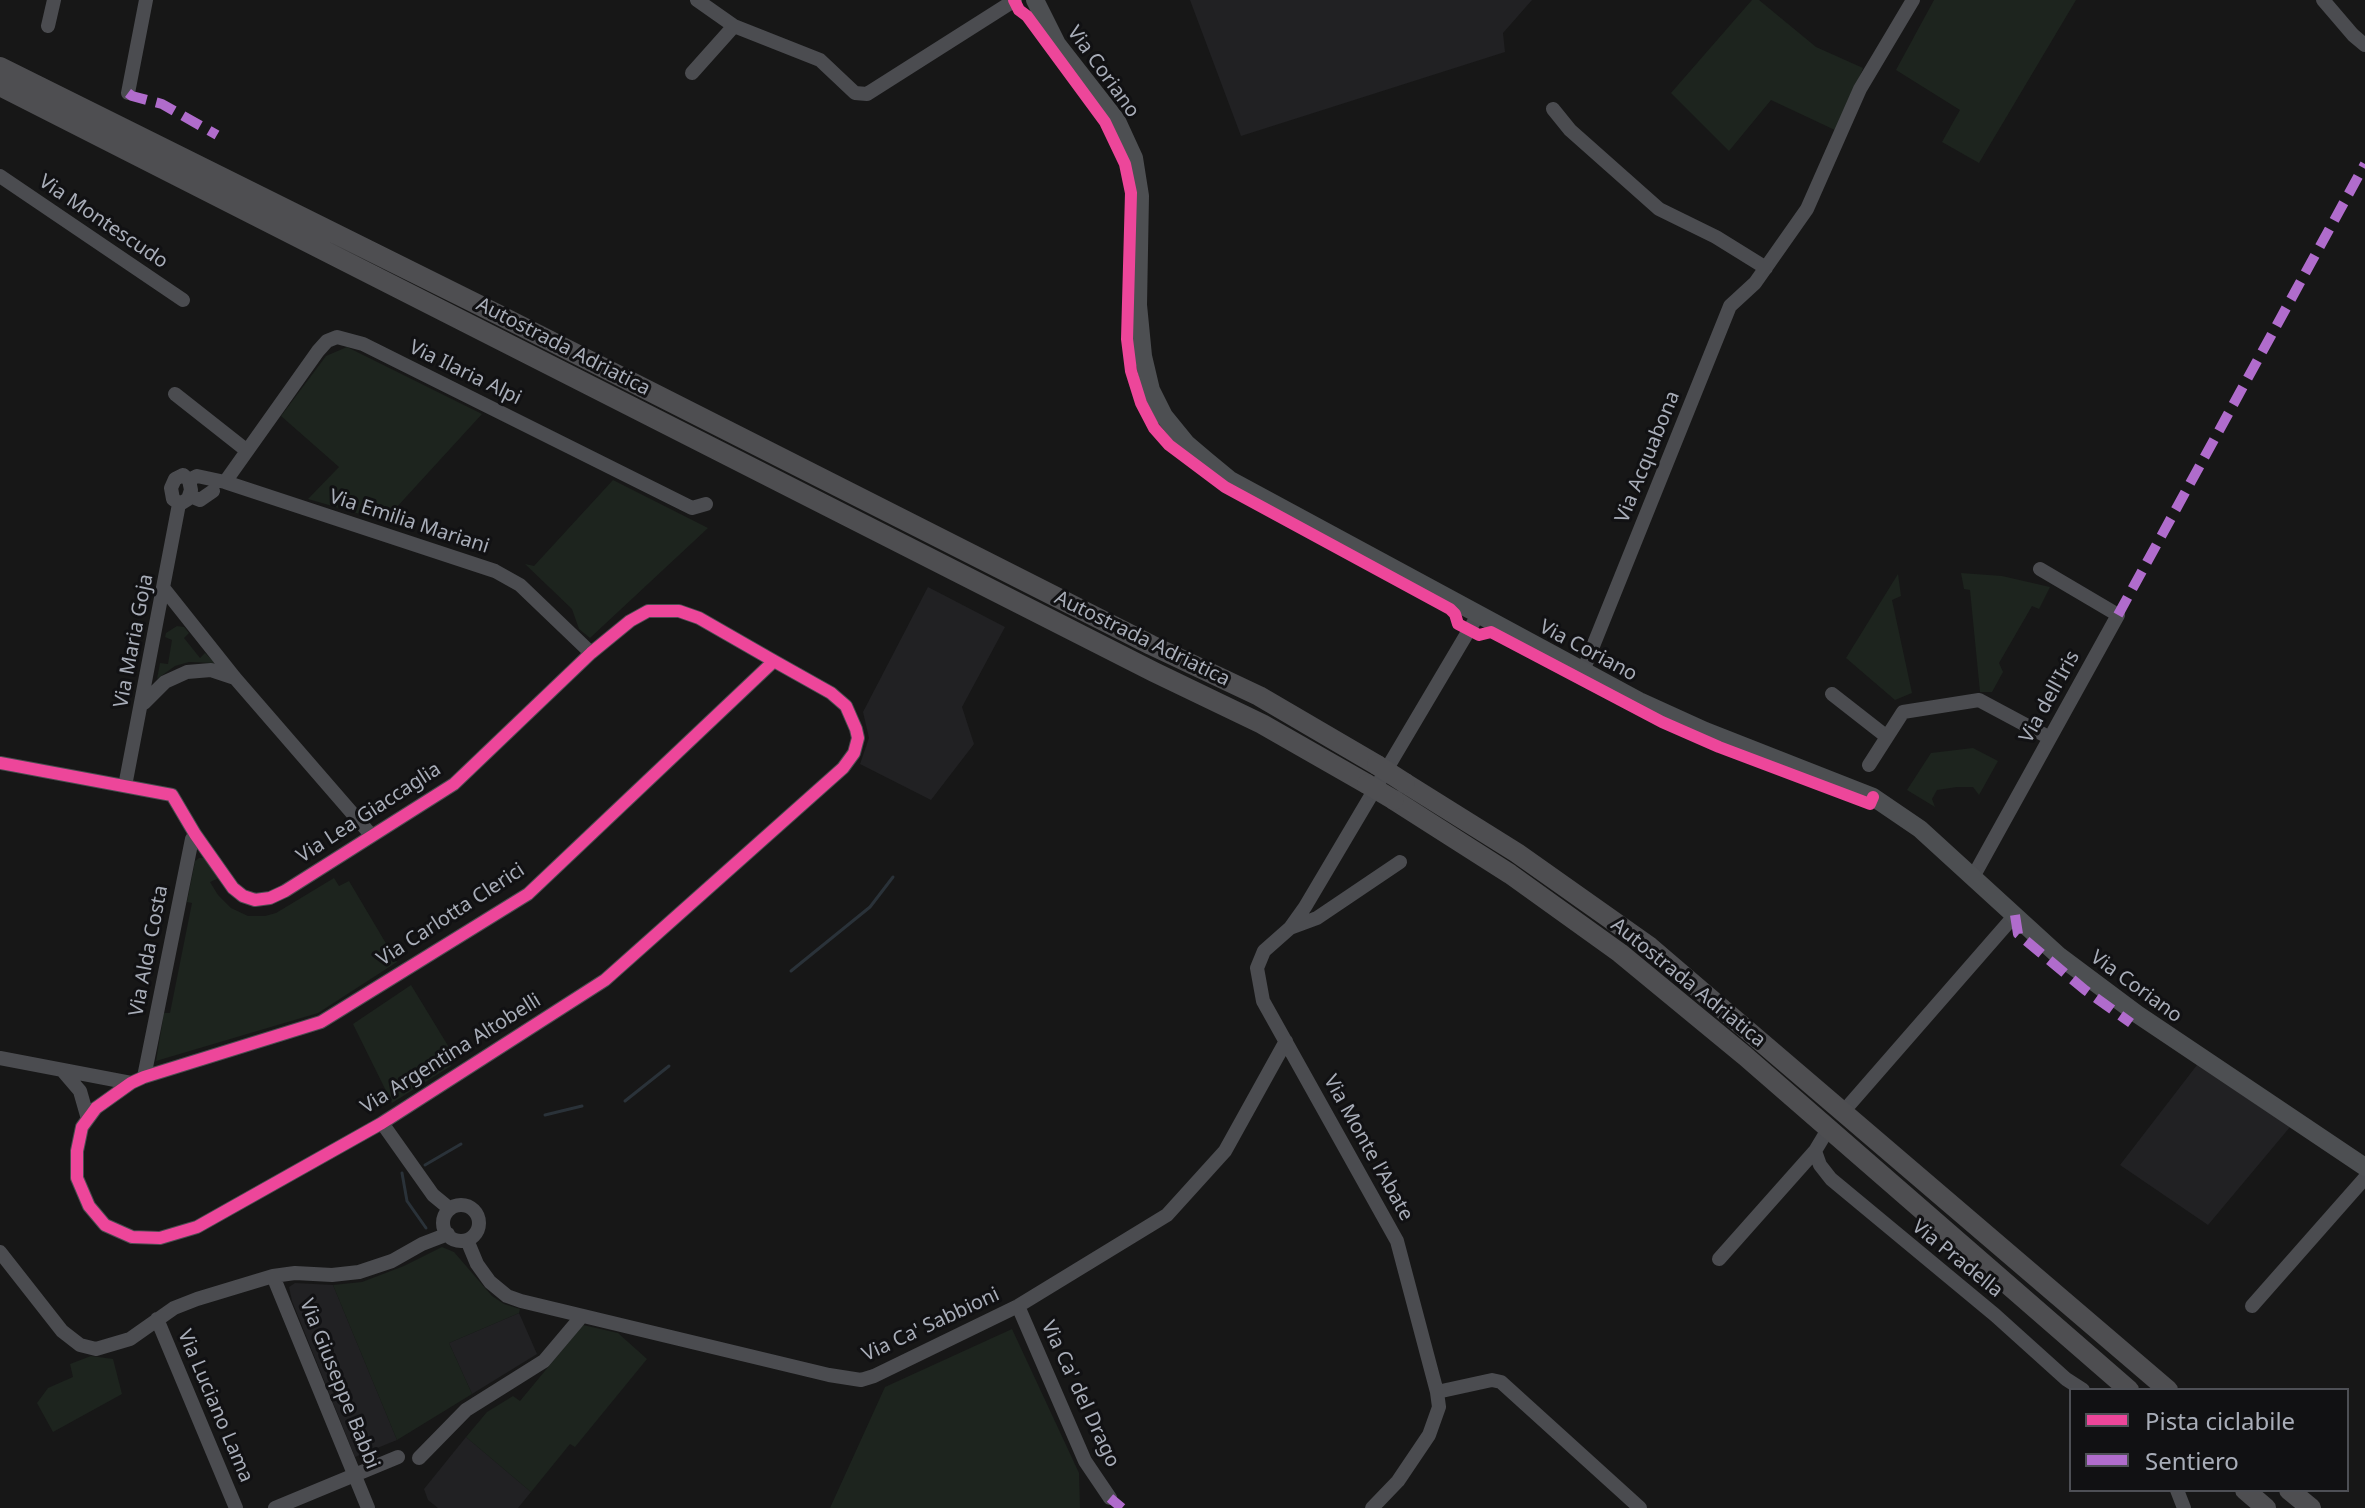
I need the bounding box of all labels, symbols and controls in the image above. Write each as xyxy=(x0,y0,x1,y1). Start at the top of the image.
street label: Via Coriano xyxy=(1062,21,1144,123)
street label: Via Montescudo xyxy=(34,170,172,274)
street label: Autostrada Adriatica xyxy=(472,293,654,401)
street label: Via Ilaria Alpi xyxy=(405,335,525,411)
street label: Via Acquabona xyxy=(1611,388,1685,526)
street label: Via Emilia Mariani xyxy=(326,485,492,559)
street label: Via Maria Goja xyxy=(109,572,159,710)
street label: Autostrada Adriatica xyxy=(1050,586,1234,692)
street label: Via Coriano xyxy=(1535,615,1641,687)
street label: Via dell'Iris xyxy=(2015,647,2085,747)
street label: Via Lea Giaccaglia xyxy=(292,757,446,869)
street label: Via Carlotta Clerici xyxy=(373,858,529,972)
street label: Via Alda Costa xyxy=(125,883,173,1019)
street label: Autostrada Adriatica xyxy=(1606,913,1770,1053)
street label: Via Coriano xyxy=(2085,946,2187,1028)
street label: Via Argentina Altobelli xyxy=(357,989,545,1119)
street label: Via Monte l'Abate xyxy=(1318,1071,1418,1225)
street label: Via Pradella xyxy=(1907,1215,2007,1303)
street label: Via Ca' Sabbioni xyxy=(859,1283,1003,1367)
street label: Via Giuseppe Babbi xyxy=(294,1295,384,1473)
street label: Via Ca' del Drago xyxy=(1036,1317,1124,1471)
street label: Via Luciano Lama xyxy=(172,1326,258,1486)
legend xyxy=(2069,1388,2349,1492)
text: Pista ciclabile xyxy=(2145,1404,2295,1437)
text: Sentiero xyxy=(2145,1444,2239,1477)

